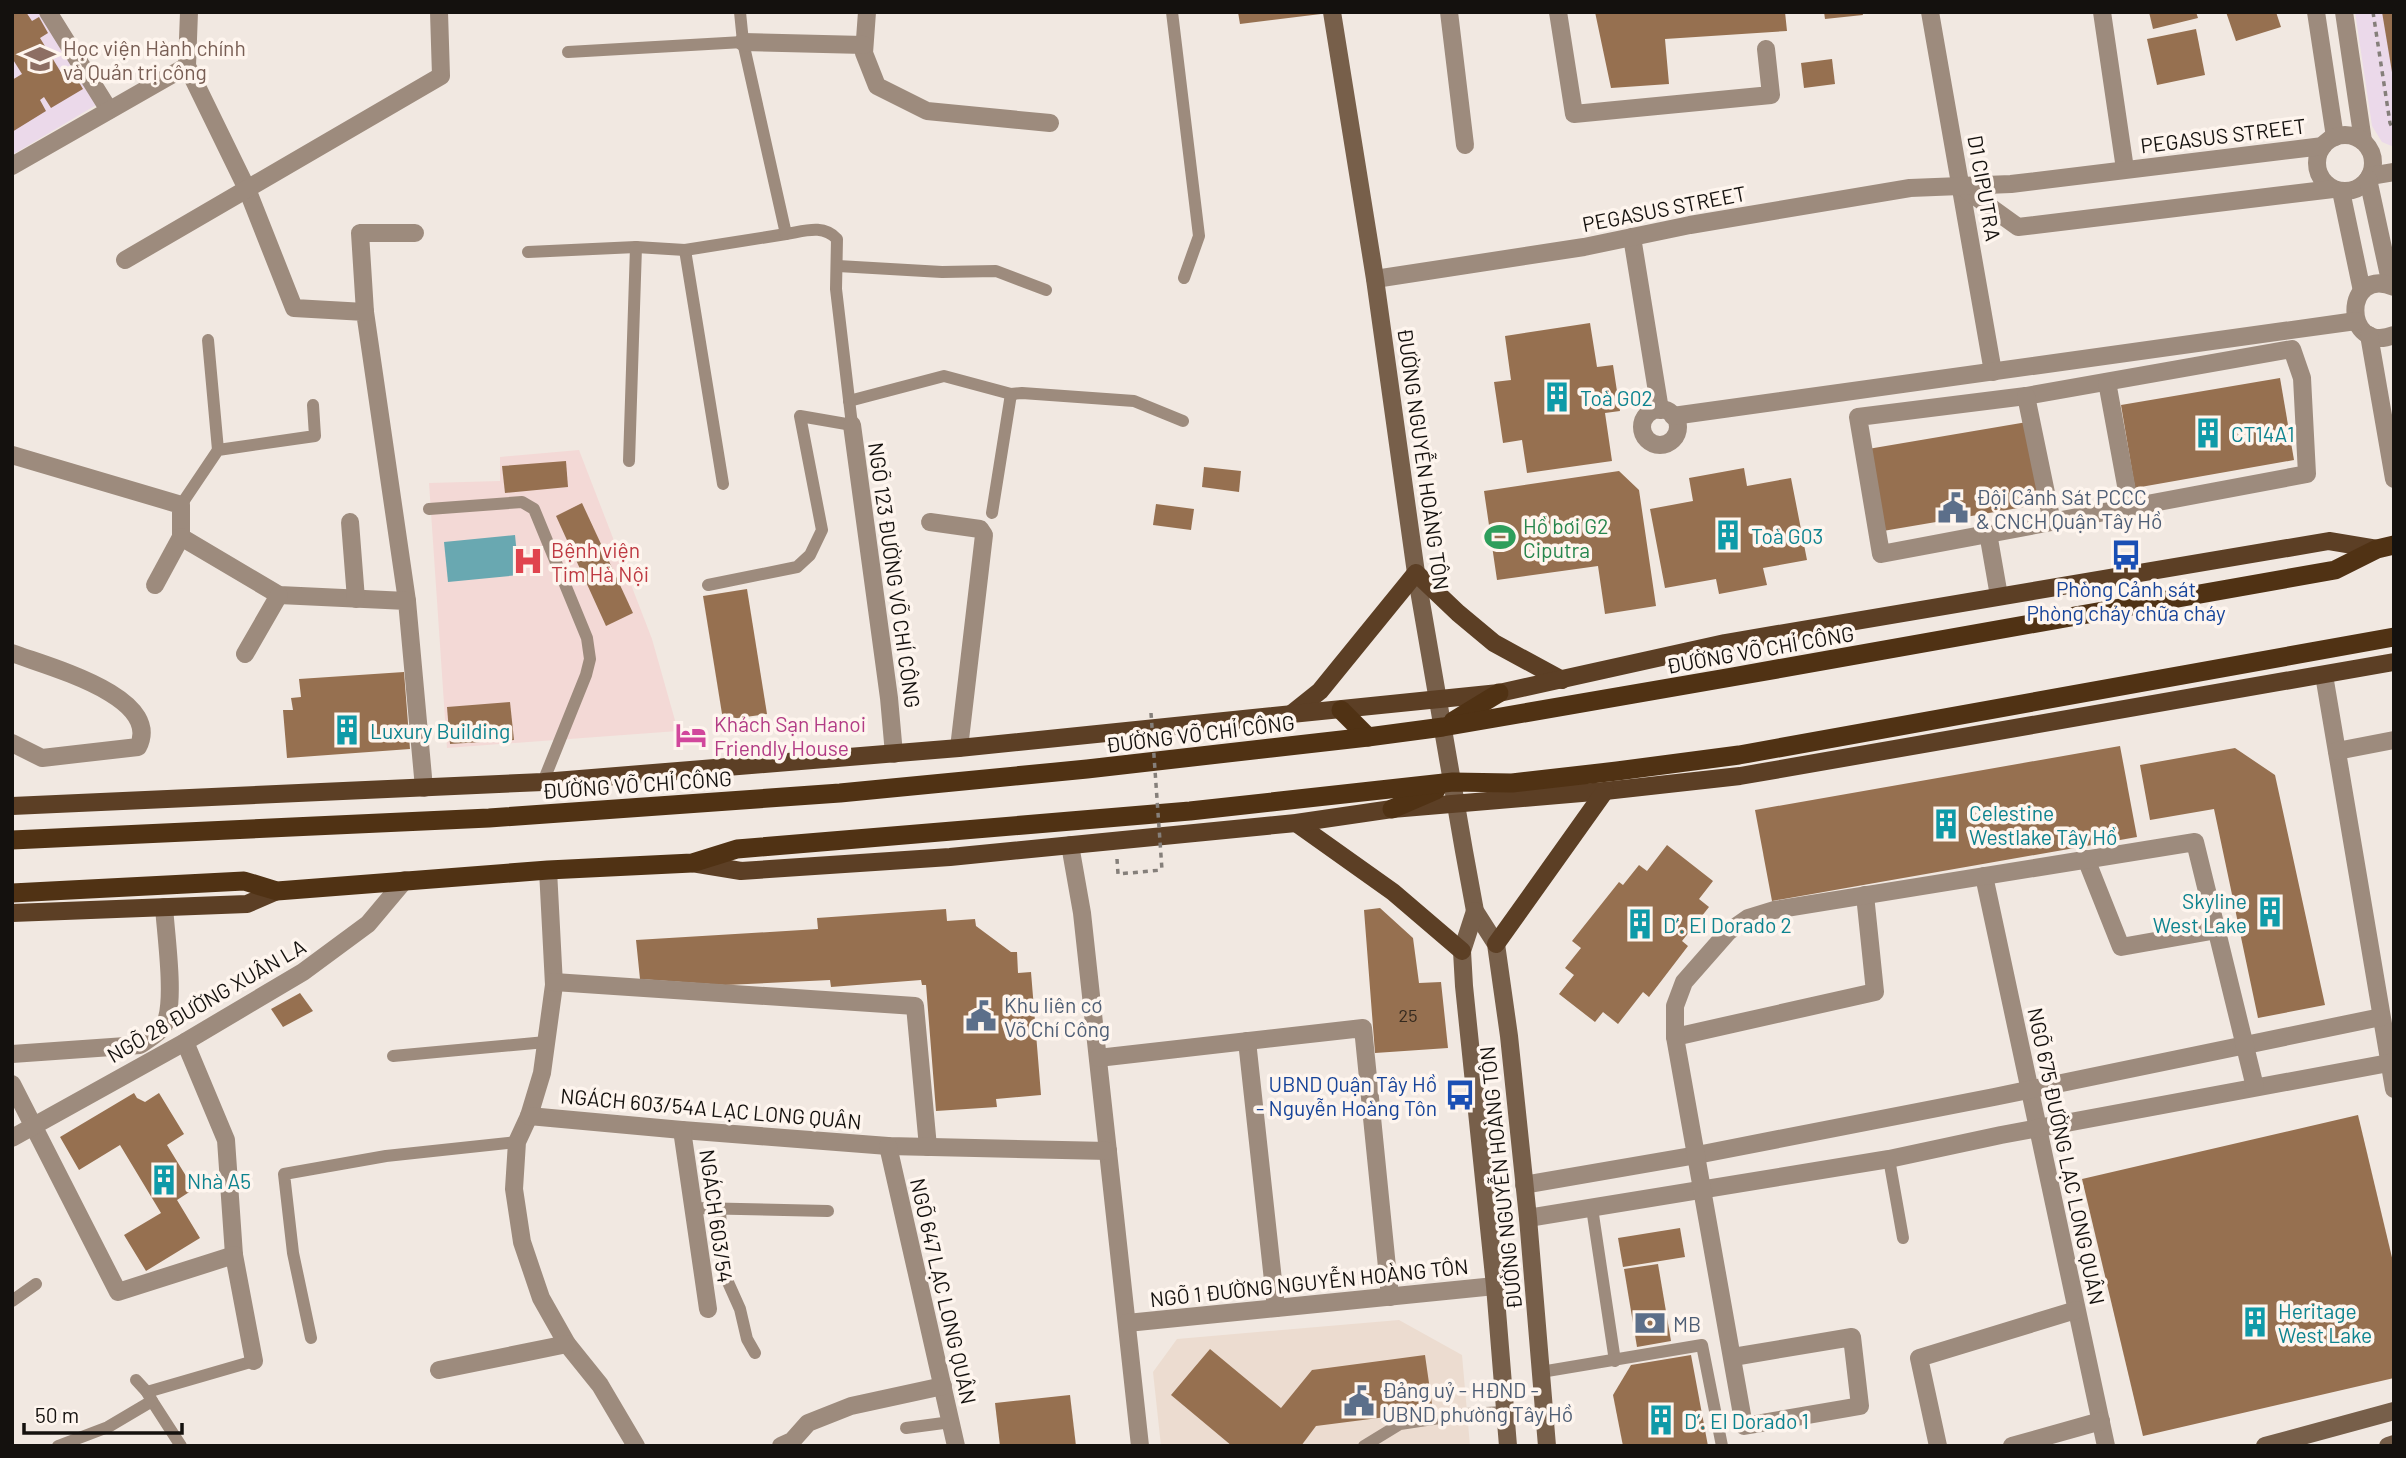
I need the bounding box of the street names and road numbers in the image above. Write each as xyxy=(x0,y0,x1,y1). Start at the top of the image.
street label: PEGASUS STREET xyxy=(2139,112,2307,158)
street label: D1 CIPUTRA xyxy=(1963,133,2007,243)
street label: PEGASUS STREET xyxy=(1580,180,1748,236)
street label: ĐƯỜNG NGUYỄN HOÀNG TÔN xyxy=(1393,326,1456,592)
street label: NGÕ 123 ĐƯỜNG VÕ CHÍ CÔNG xyxy=(864,441,926,709)
street label: ĐƯỜNG VÕ CHÍ CÔNG xyxy=(1664,620,1856,678)
street label: ĐƯỜNG VÕ CHÍ CÔNG xyxy=(1104,709,1296,757)
street label: ĐƯỜNG VÕ CHÍ CÔNG xyxy=(541,765,733,803)
street label: NGÕ 28 ĐƯỜNG XUÂN LA xyxy=(102,933,310,1067)
street label: NGÕ 675 ĐƯỜNG LẠC LONG QUÂN xyxy=(2023,1005,2111,1307)
street label: ĐƯỜNG NGUYỄN HOÀNG TÔN xyxy=(1473,1045,1526,1311)
street label: NGÁCH 603/54A LẠC LONG QUÂN xyxy=(559,1082,863,1134)
street label: NGÁCH 603/54 xyxy=(695,1148,739,1284)
street label: NGÕ 647 LẠC LONG QUÂN xyxy=(906,1176,982,1406)
street label: NGÕ 1 ĐƯỜNG NGUYỄN HOÀNG TÔN xyxy=(1148,1252,1470,1311)

